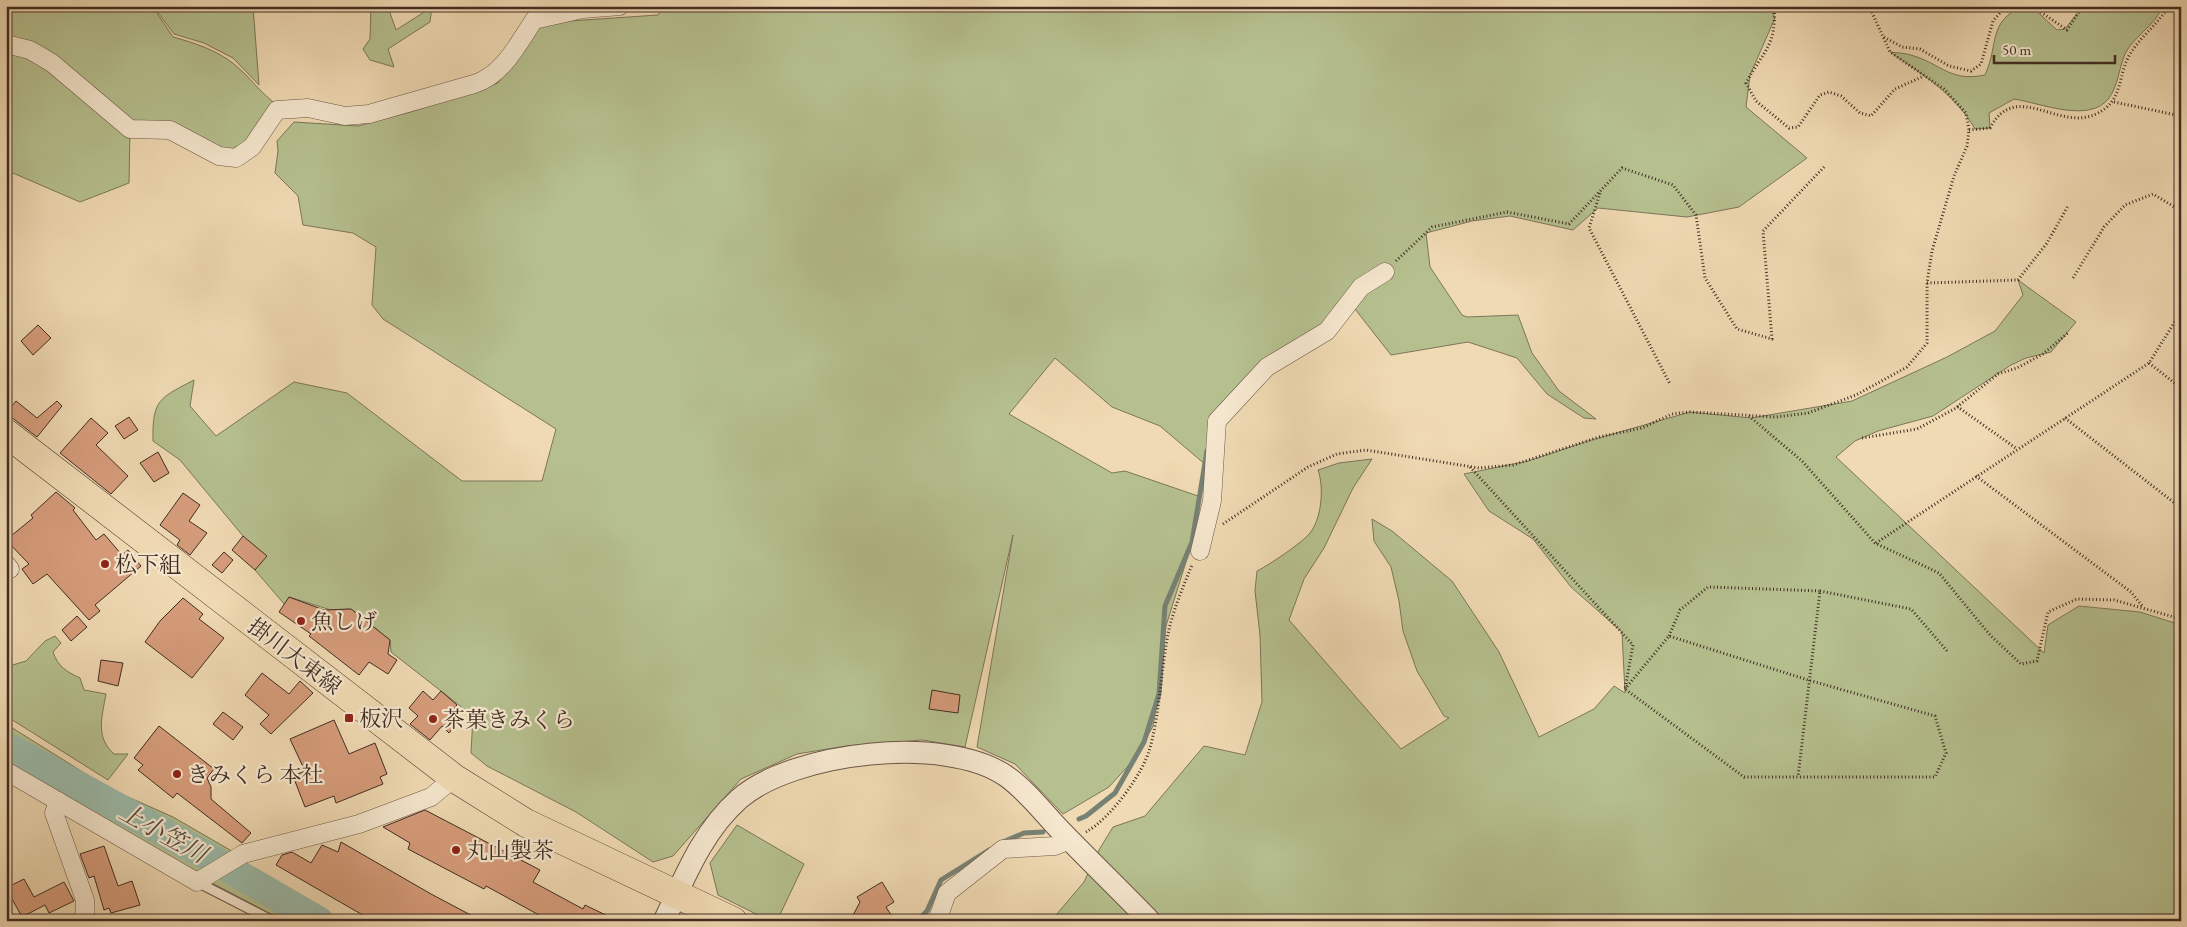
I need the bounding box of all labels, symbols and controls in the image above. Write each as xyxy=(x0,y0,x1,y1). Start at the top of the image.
scale bar xyxy=(1994,32,2116,64)
text: 50 m xyxy=(2002,40,2031,59)
place label: 松下組 xyxy=(115,550,181,579)
marker: 松下組 xyxy=(99,558,111,570)
place label: 魚しげ xyxy=(311,607,377,636)
street label: 掛川大東線 xyxy=(242,612,347,701)
marker: 魚しげ xyxy=(295,615,307,627)
place label: 板沢 xyxy=(359,704,403,733)
place label: 茶菓きみくら xyxy=(443,705,575,734)
marker: 板沢 xyxy=(343,712,355,724)
marker: 茶菓きみくら xyxy=(427,713,439,725)
place label: きみくら 本社 xyxy=(187,760,323,789)
marker: きみくら 本社 xyxy=(171,768,183,780)
water label: 上小笠川 xyxy=(114,796,215,871)
place label: 丸山製茶 xyxy=(466,836,554,865)
marker: 丸山製茶 xyxy=(450,844,462,856)

